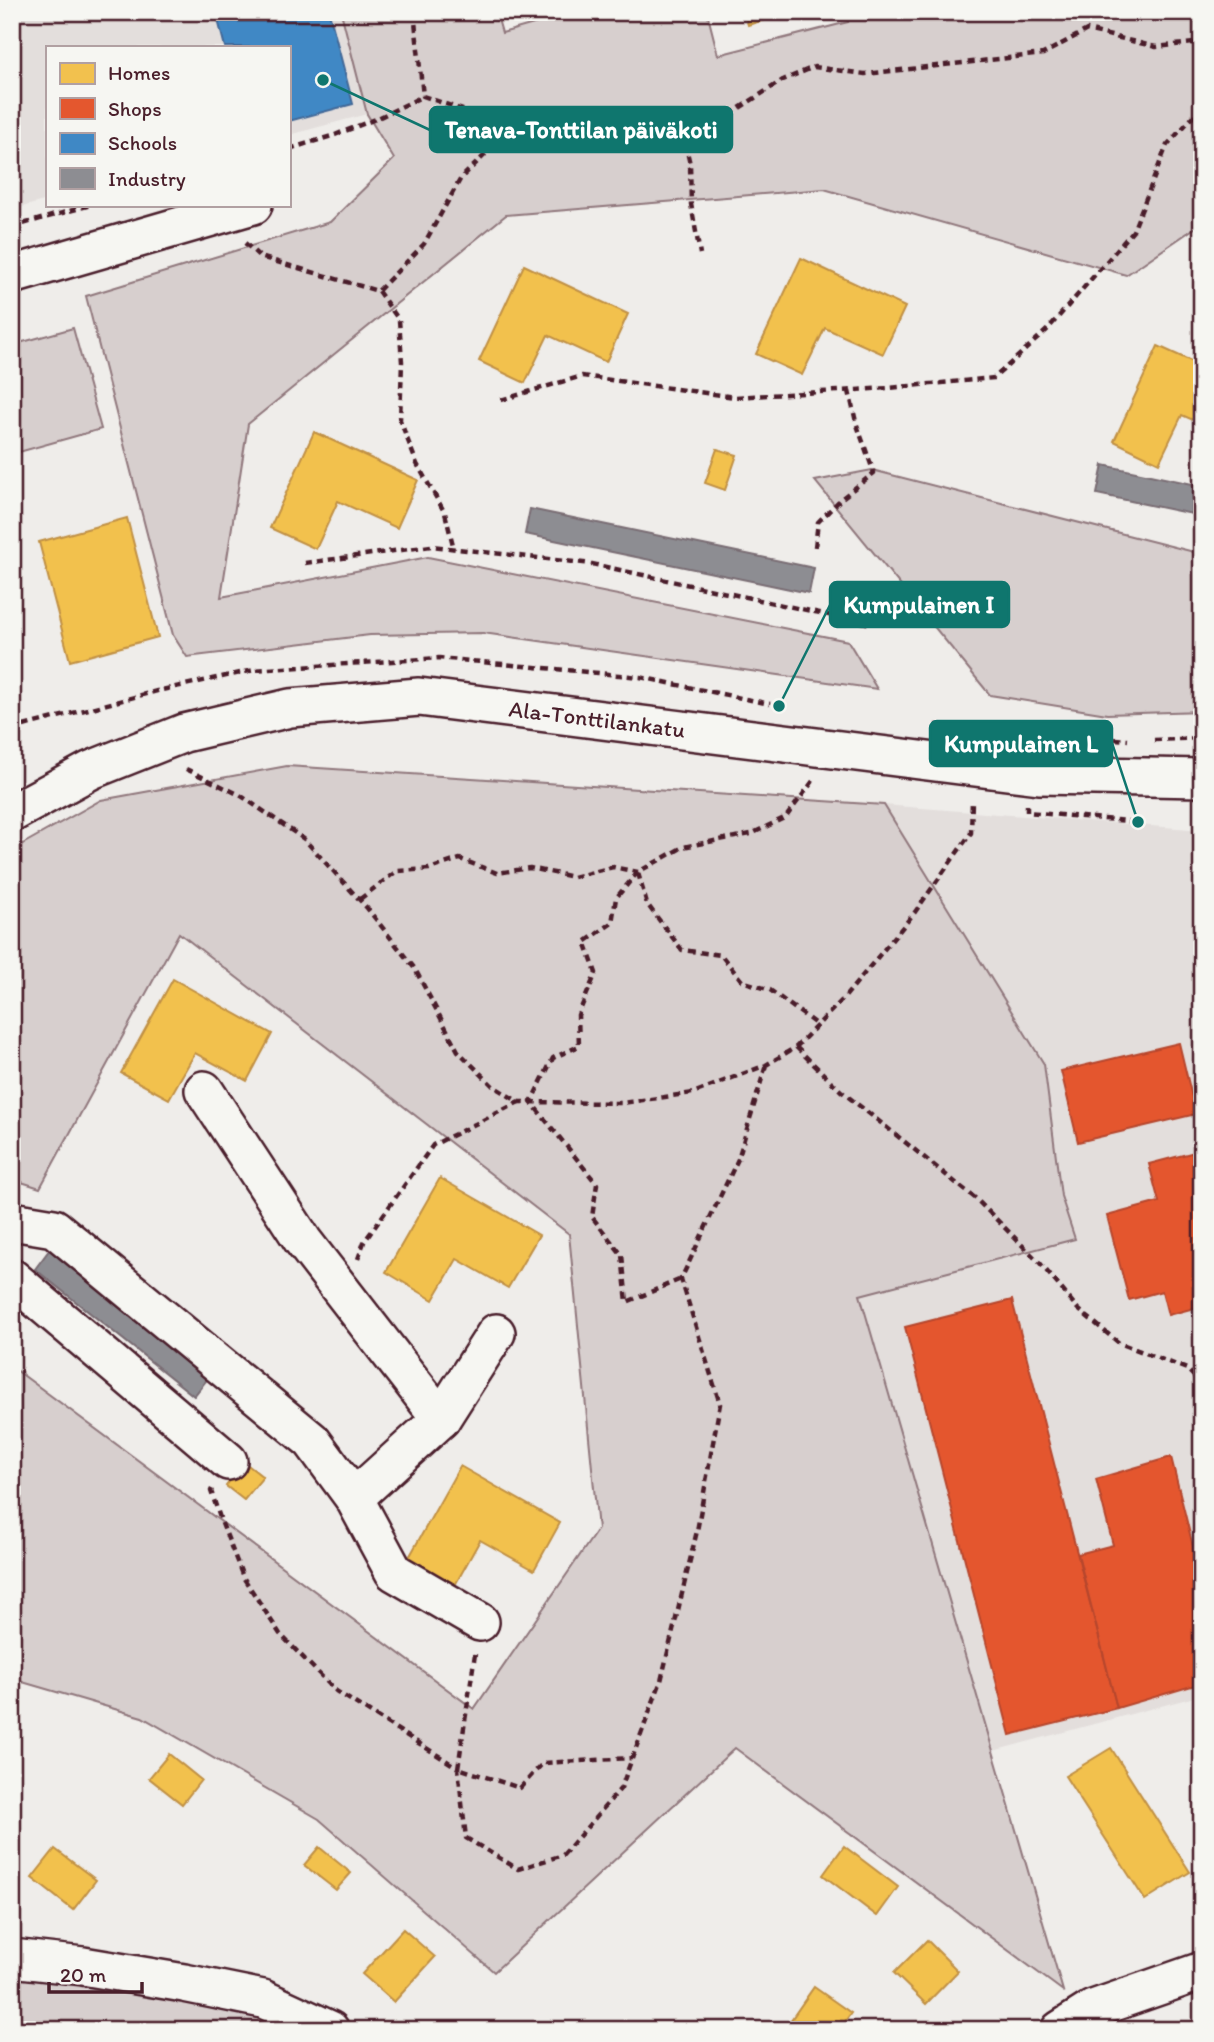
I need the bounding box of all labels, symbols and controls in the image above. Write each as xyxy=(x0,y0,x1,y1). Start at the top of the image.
legend xyxy=(46,46,290,206)
text: Homes xyxy=(108,60,170,85)
text: Shops xyxy=(108,96,162,121)
callout: Tenava-Tonttilan päiväkoti xyxy=(430,107,732,152)
text: Tenava-Tonttilan päiväkoti xyxy=(443,115,718,145)
text: Schools xyxy=(108,130,177,155)
text: Industry xyxy=(108,166,186,191)
callout: Kumpulainen I xyxy=(830,582,1009,627)
text: Kumpulainen I xyxy=(844,590,994,620)
street label: Ala-Tonttilankatu xyxy=(507,694,687,744)
callout: Kumpulainen L xyxy=(930,721,1112,766)
text: Kumpulainen L xyxy=(944,729,1099,759)
scale bar xyxy=(49,1951,142,1995)
text: 20 m xyxy=(60,1962,107,1987)

